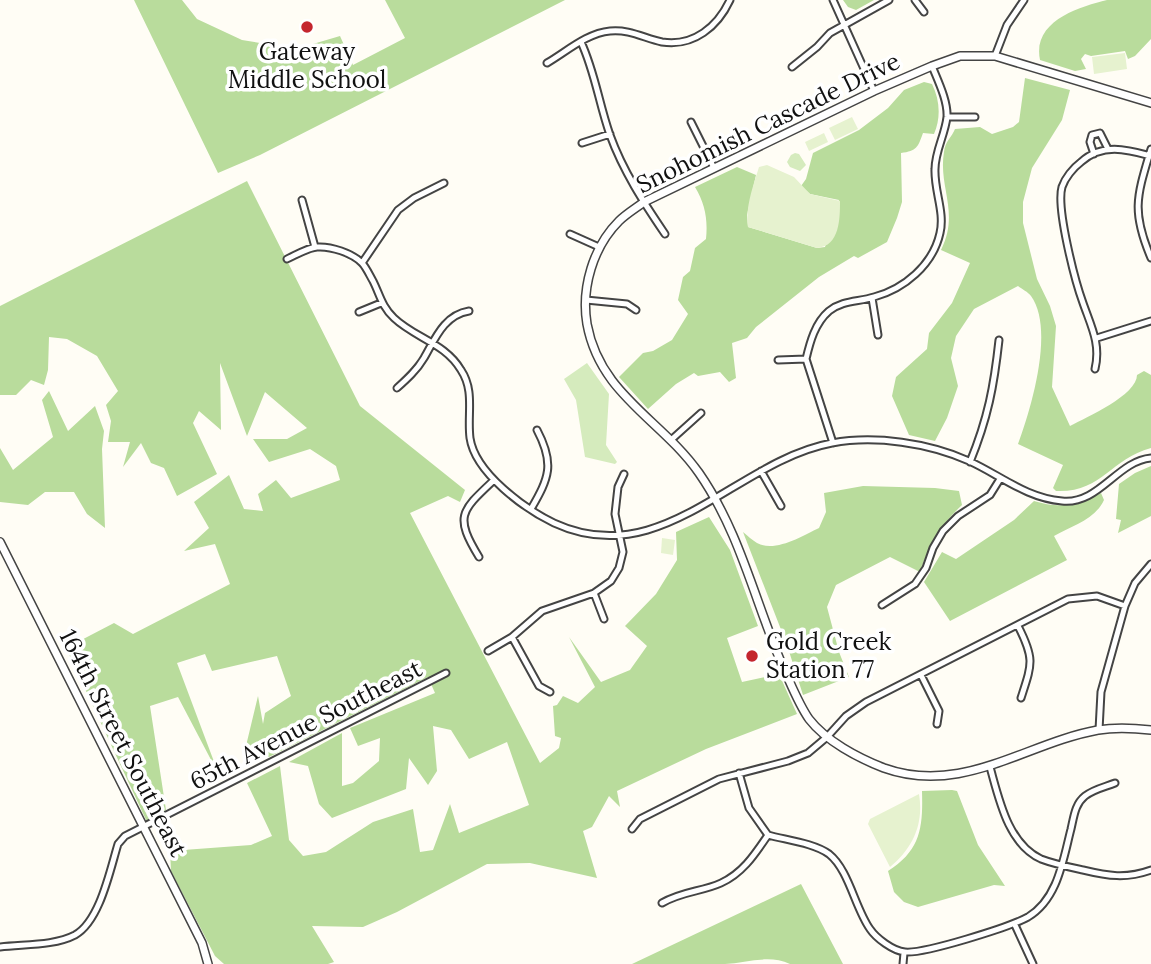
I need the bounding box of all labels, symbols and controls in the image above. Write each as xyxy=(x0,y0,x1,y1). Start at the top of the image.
marker: Gateway Middle School xyxy=(299,19,315,35)
place label: Gateway Middle School xyxy=(228,36,386,95)
street label: Snohomish Cascade Drive xyxy=(631,45,905,200)
street label: 164th Street Southeast xyxy=(53,624,195,862)
place label: Gold Creek Station 77 xyxy=(766,626,891,685)
marker: Gold Creek Station 77 xyxy=(744,648,760,664)
street label: 65th Avenue Southeast xyxy=(185,652,428,796)

